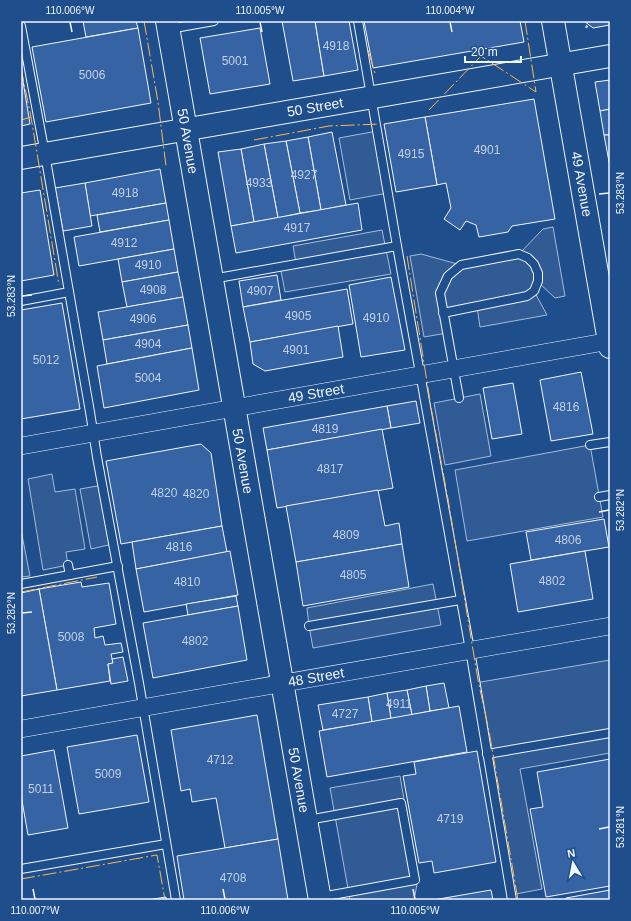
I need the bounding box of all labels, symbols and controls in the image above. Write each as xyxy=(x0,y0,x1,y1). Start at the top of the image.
text: 110.006°W xyxy=(46,5,95,16)
text: 110.005°W xyxy=(236,5,285,16)
text: 110.004°W xyxy=(426,5,475,16)
scale bar xyxy=(465,38,521,64)
house number: 4918 xyxy=(323,39,350,53)
text: 20 m xyxy=(471,45,498,59)
house number: 5001 xyxy=(222,54,249,68)
house number: 5006 xyxy=(79,68,106,82)
street label: 50 Street xyxy=(286,94,344,120)
street label: 50 Avenue xyxy=(174,107,202,175)
house number: 4901 xyxy=(474,143,501,157)
house number: 4915 xyxy=(398,147,425,161)
street label: 49 Avenue xyxy=(568,150,596,218)
house number: 4927 xyxy=(291,168,318,182)
text: 53.283°N xyxy=(615,172,626,214)
house number: 4933 xyxy=(246,176,273,190)
house number: 4918 xyxy=(112,186,139,200)
house number: 4917 xyxy=(284,221,311,235)
house number: 4912 xyxy=(111,236,138,250)
house number: 4910 xyxy=(135,258,162,272)
text: 53.283°N xyxy=(6,275,17,317)
house number: 4908 xyxy=(140,283,167,297)
house number: 4907 xyxy=(247,284,274,298)
house number: 4905 xyxy=(285,309,312,323)
house number: 4910 xyxy=(363,311,390,325)
house number: 4906 xyxy=(130,312,157,326)
house number: 4904 xyxy=(135,337,162,351)
house number: 4901 xyxy=(283,343,310,357)
house number: 5012 xyxy=(33,353,60,367)
house number: 5004 xyxy=(135,371,162,385)
street label: 49 Street xyxy=(287,380,345,406)
house number: 4816 xyxy=(553,400,580,414)
house number: 4819 xyxy=(312,422,339,436)
street label: 50 Avenue xyxy=(229,427,257,495)
house number: 4817 xyxy=(317,462,344,476)
house number: 4820 xyxy=(151,486,178,500)
house number: 4820 xyxy=(183,487,210,501)
text: 53.282°N xyxy=(615,489,626,531)
house number: 4809 xyxy=(333,528,360,542)
house number: 4806 xyxy=(555,533,582,547)
house number: 4816 xyxy=(166,540,193,554)
house number: 4805 xyxy=(340,568,367,582)
house number: 4802 xyxy=(539,574,566,588)
house number: 4810 xyxy=(174,575,201,589)
text: 53.282°N xyxy=(6,592,17,634)
house number: 5008 xyxy=(58,630,85,644)
house number: 4802 xyxy=(182,634,209,648)
street label: 48 Street xyxy=(287,664,345,690)
house number: 4911 xyxy=(386,697,412,711)
house number: 4727 xyxy=(332,707,359,721)
street label: 50 Avenue xyxy=(285,746,313,814)
house number: 4712 xyxy=(207,753,234,767)
house number: 5009 xyxy=(95,767,122,781)
house number: 5011 xyxy=(28,782,54,796)
text: 53.281°N xyxy=(615,806,626,848)
house number: 4719 xyxy=(437,812,464,826)
north arrow xyxy=(553,843,593,883)
text: N xyxy=(566,847,576,860)
house number: 4708 xyxy=(220,871,247,885)
text: 110.007°W xyxy=(11,905,60,916)
text: 110.006°W xyxy=(201,905,250,916)
text: 110.005°W xyxy=(391,905,440,916)

